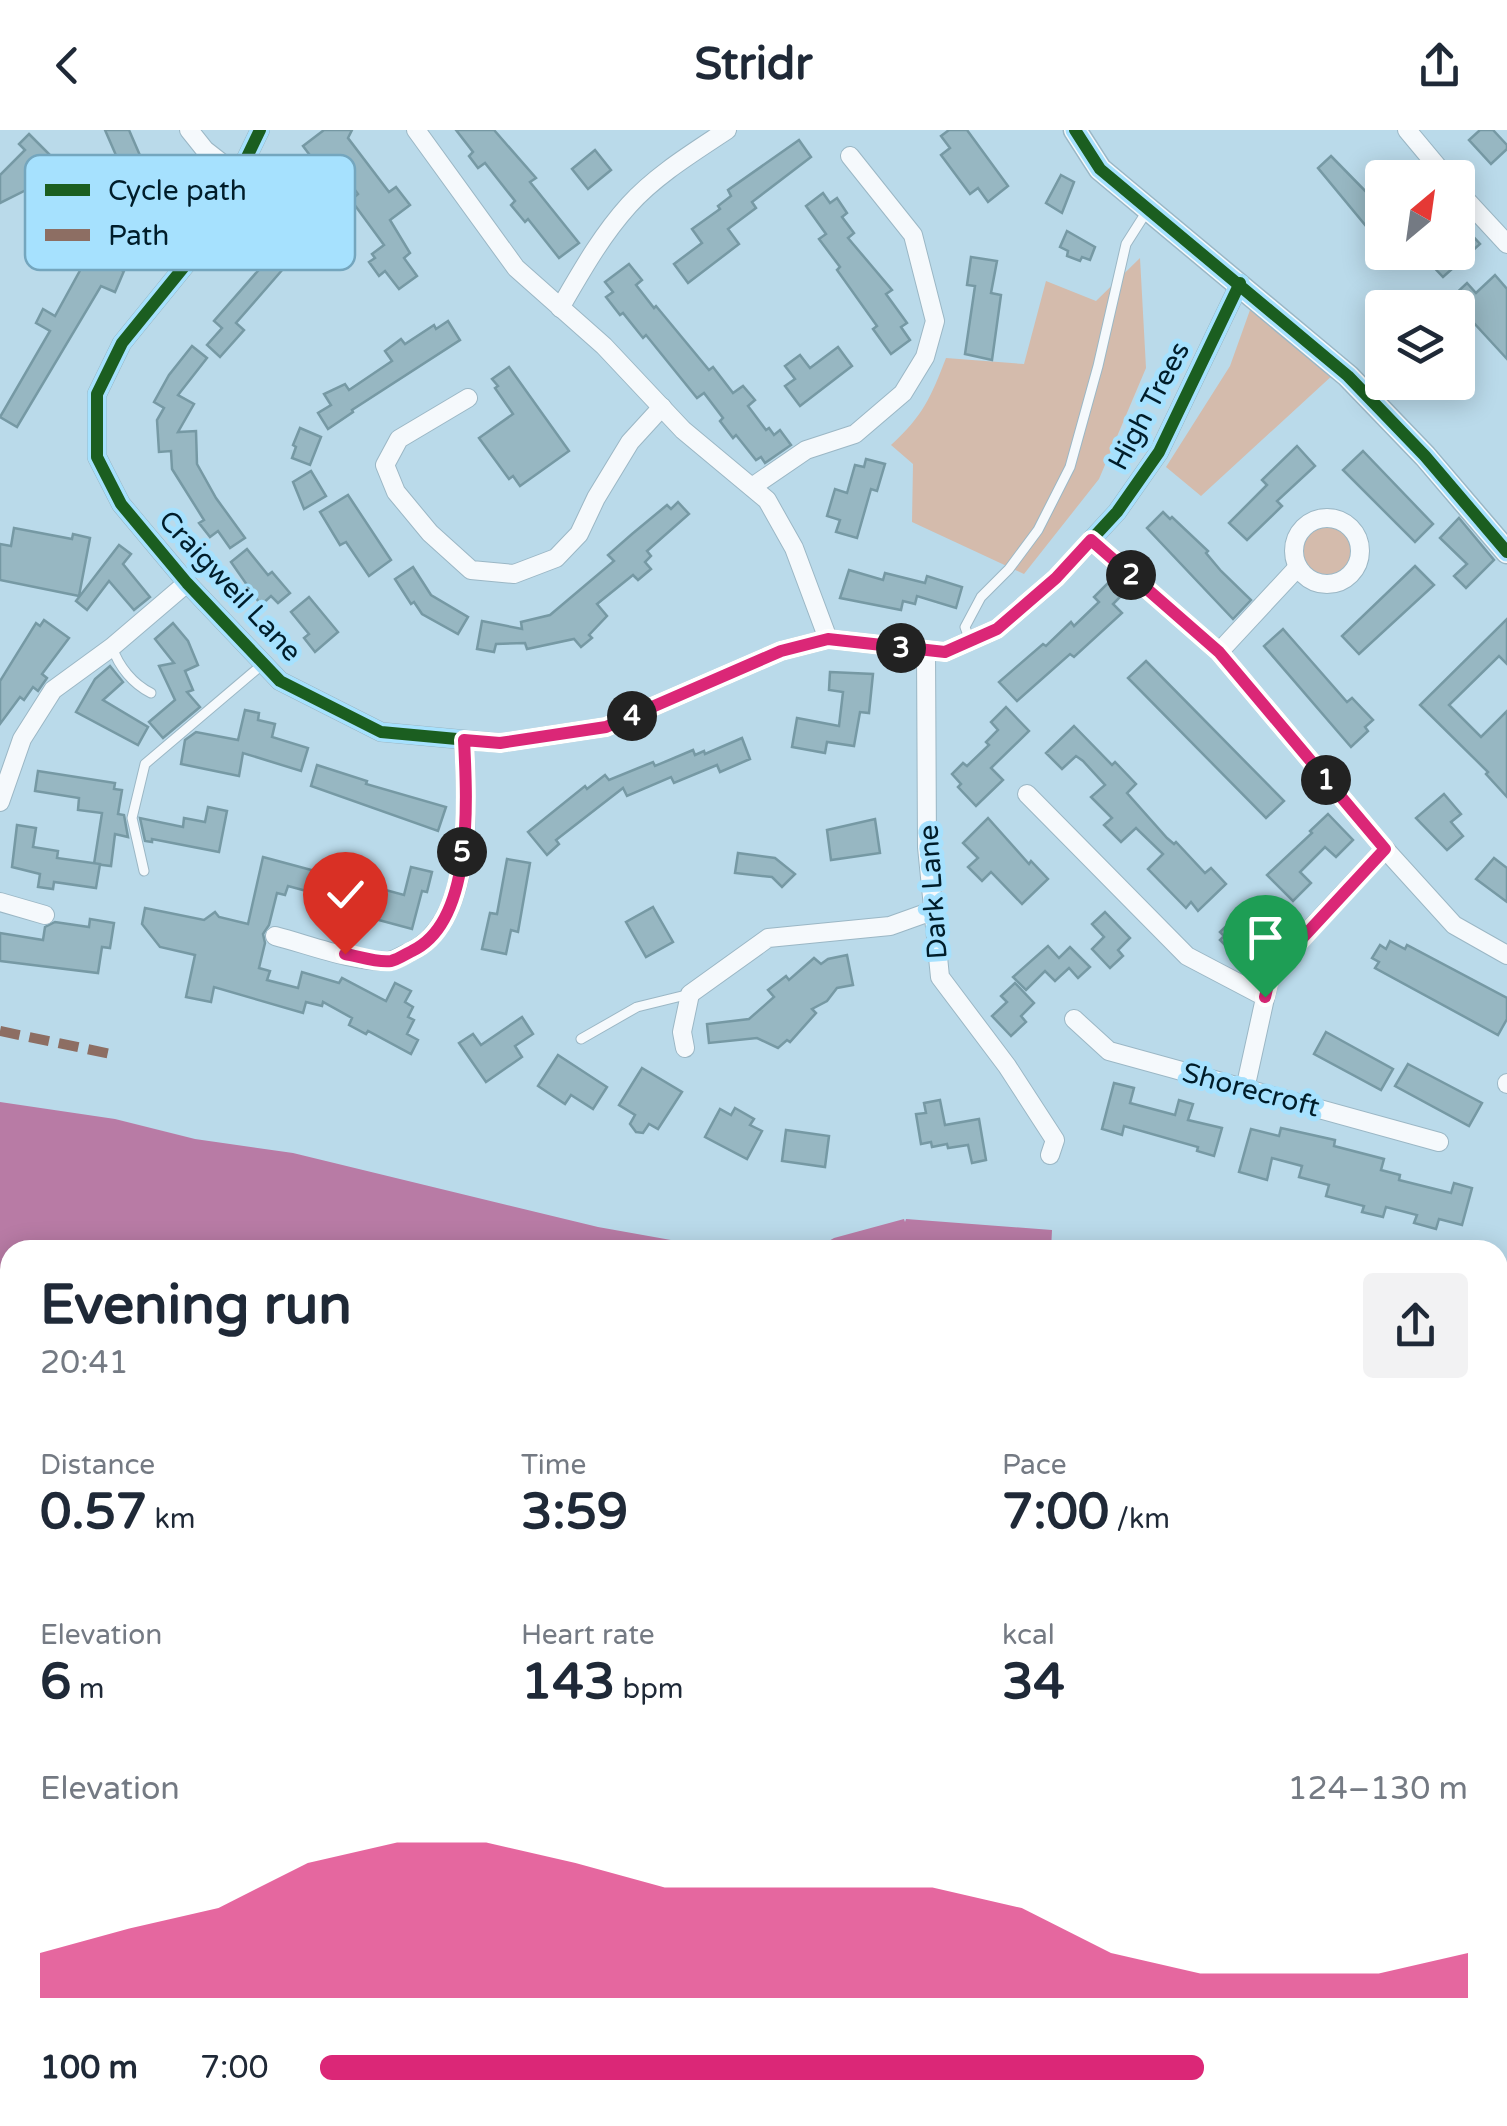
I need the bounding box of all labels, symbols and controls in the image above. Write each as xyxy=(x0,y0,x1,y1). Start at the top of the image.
icon: back xyxy=(40,38,95,93)
text: Stridr xyxy=(695,38,813,92)
icon: share xyxy=(1412,38,1467,93)
legend xyxy=(25,155,355,270)
north arrow xyxy=(1365,160,1475,270)
map controls xyxy=(1365,160,1475,400)
text: Cycle path xyxy=(108,174,247,208)
text: Path xyxy=(108,219,169,253)
button: layers xyxy=(1365,290,1475,400)
street label: High Trees xyxy=(1101,336,1197,476)
street label: Craigweil Lane xyxy=(151,503,309,669)
pin: 2 xyxy=(1106,550,1156,600)
text: 2 xyxy=(1122,558,1140,592)
pin: 3 xyxy=(876,623,926,673)
text: 3 xyxy=(892,631,910,665)
pin: 4 xyxy=(607,691,657,741)
text: 4 xyxy=(623,699,641,733)
pin: 1 xyxy=(1301,755,1351,805)
text: 1 xyxy=(1317,763,1335,797)
street label: Dark Lane xyxy=(911,824,955,960)
pin: 5 xyxy=(437,827,487,877)
text: 5 xyxy=(453,835,471,869)
pin xyxy=(303,852,388,955)
icon: check xyxy=(318,867,373,922)
pin xyxy=(1223,895,1308,998)
icon: arrive xyxy=(1238,910,1293,965)
street label: Shorecroft xyxy=(1179,1055,1324,1125)
text: Evening run xyxy=(40,1273,352,1339)
button: share xyxy=(1363,1273,1468,1378)
text: 20:41 xyxy=(40,1344,129,1382)
text: Distance xyxy=(40,1448,155,1482)
text: Time xyxy=(521,1448,586,1482)
text: Pace xyxy=(1002,1448,1066,1482)
text: 0.57 xyxy=(40,1482,147,1542)
text: 3:59 xyxy=(521,1482,628,1542)
text: 7:00 xyxy=(1002,1482,1109,1542)
text: km xyxy=(147,1502,195,1536)
text: /km xyxy=(1109,1502,1170,1536)
text: Elevation xyxy=(40,1618,162,1652)
text: Heart rate xyxy=(521,1618,655,1652)
text: kcal xyxy=(1002,1618,1055,1652)
text: 6 xyxy=(40,1652,71,1712)
text: 143 xyxy=(521,1652,615,1712)
text: 34 xyxy=(1002,1652,1065,1712)
text: m xyxy=(71,1672,104,1706)
text: bpm xyxy=(615,1672,684,1706)
text: Elevation xyxy=(40,1770,180,1808)
text: 124–130 m xyxy=(1288,1770,1468,1808)
text: 100 m xyxy=(40,2049,138,2087)
text: 7:00 xyxy=(200,2049,269,2087)

